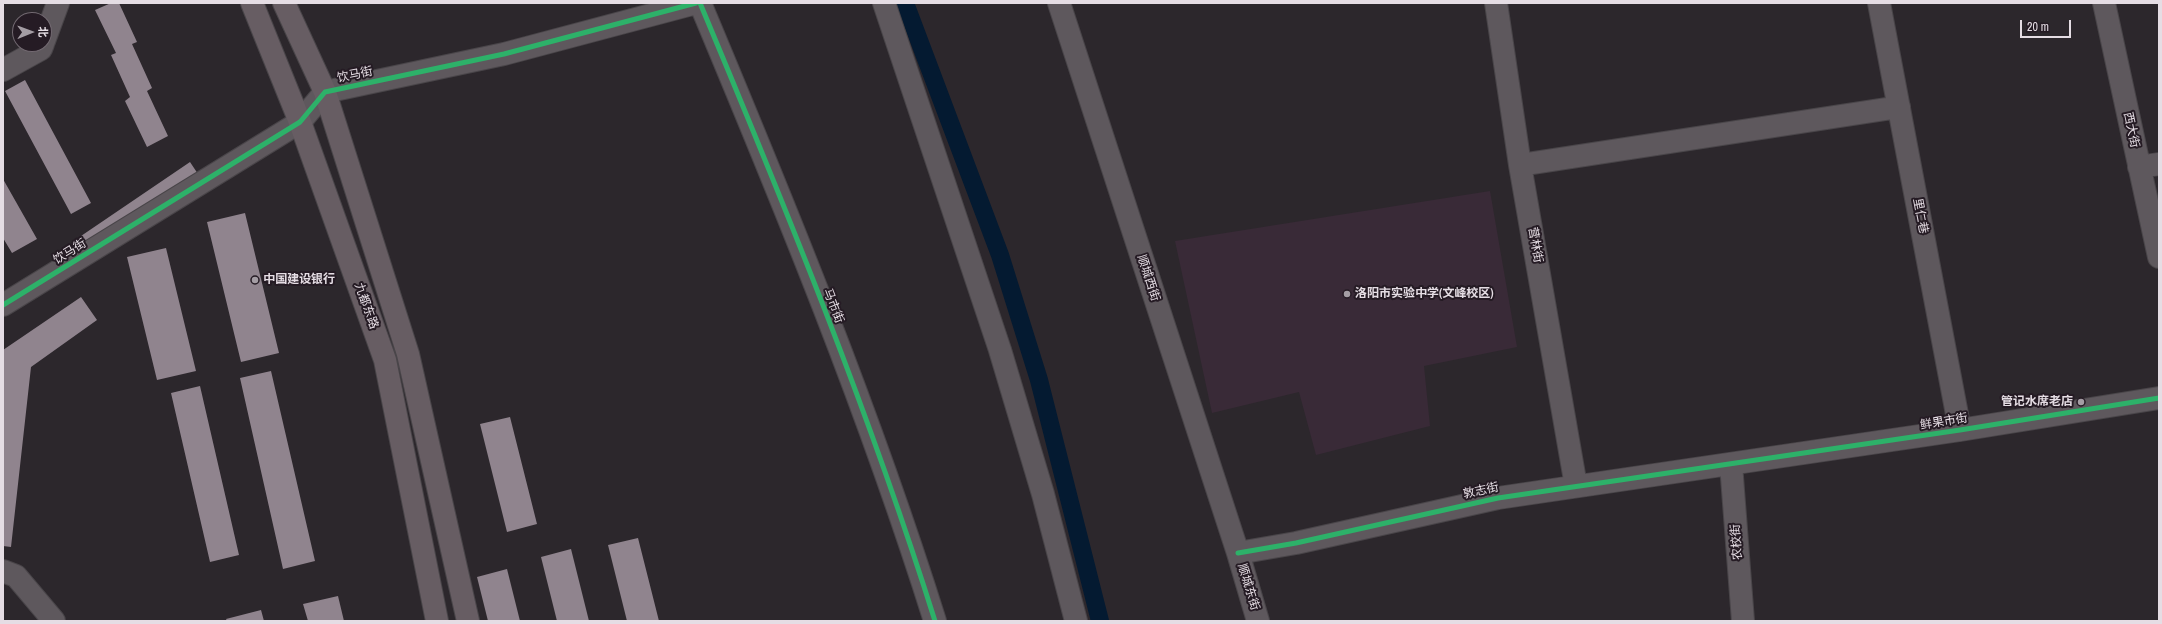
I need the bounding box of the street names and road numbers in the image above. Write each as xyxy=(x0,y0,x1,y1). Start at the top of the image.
street label: 饮马街 xyxy=(336,64,374,86)
street label: 西大街 xyxy=(2120,111,2142,149)
street label: 里仁巷 xyxy=(1909,197,1931,235)
street label: 营林街 xyxy=(1525,226,1545,264)
street label: 饮马街 xyxy=(51,236,89,268)
street label: 顺城西街 xyxy=(1134,253,1162,303)
street label: 九都东路 xyxy=(351,281,381,331)
street label: 马市街 xyxy=(820,287,846,325)
street label: 鲜果市街 xyxy=(1919,411,1969,433)
street label: 敦志街 xyxy=(1462,480,1500,502)
street label: 农校街 xyxy=(1729,524,1745,560)
street label: 顺城东街 xyxy=(1234,562,1262,612)

